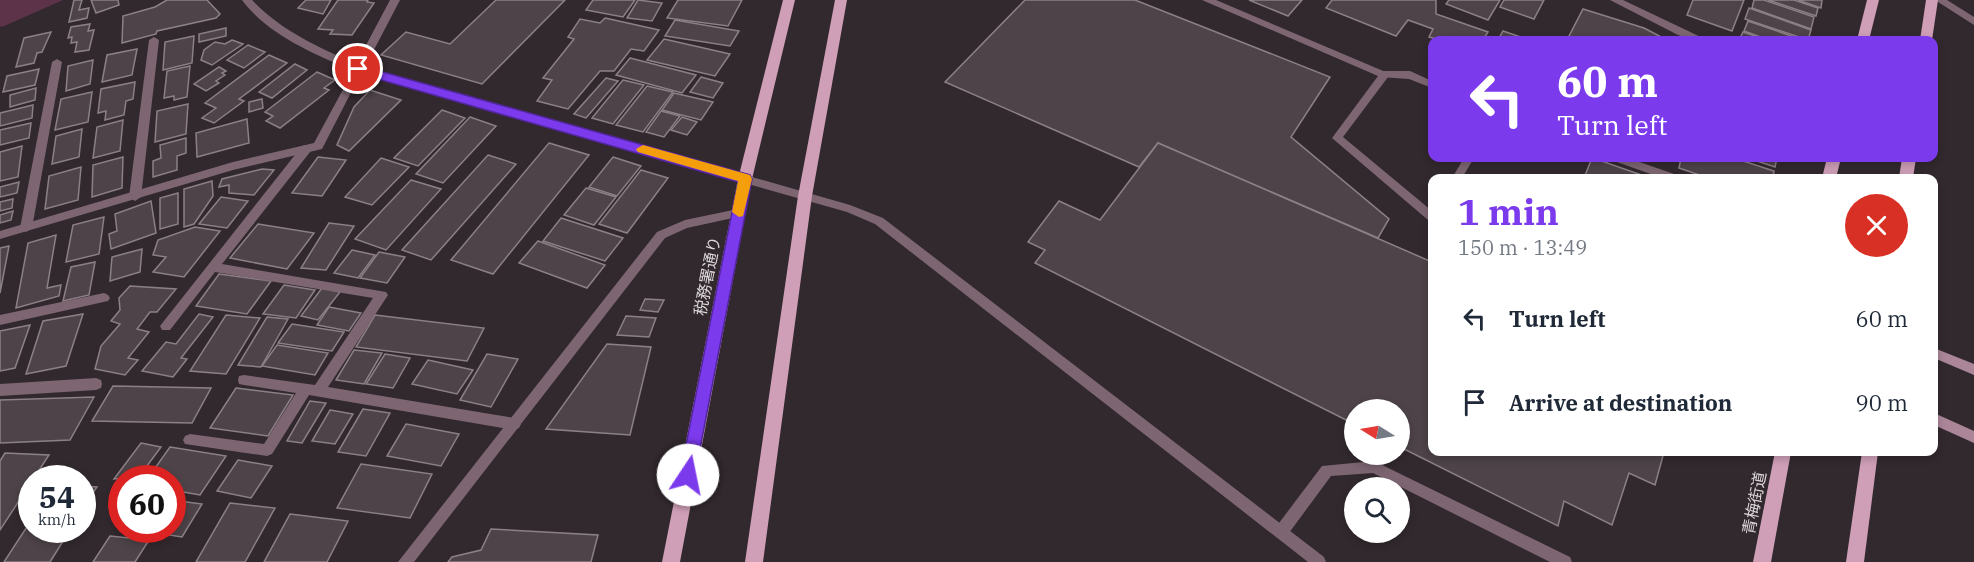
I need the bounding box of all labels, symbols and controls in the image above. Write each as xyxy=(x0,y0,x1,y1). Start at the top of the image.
pin xyxy=(332,43,383,94)
icon: arrive xyxy=(341,52,374,85)
text: 60 m xyxy=(1557,54,1658,109)
icon: left xyxy=(1458,60,1536,138)
text: Turn left xyxy=(1557,107,1668,142)
text: 1 min xyxy=(1458,188,1559,235)
button: close xyxy=(1845,194,1908,257)
text: 150 m · 13:49 xyxy=(1458,234,1587,261)
street label: 税務署通り xyxy=(690,235,724,317)
icon: left xyxy=(1458,302,1491,335)
text: Turn left xyxy=(1509,304,1605,333)
text: 60 m xyxy=(1856,304,1908,333)
icon: arrive xyxy=(1458,386,1491,419)
text: Arrive at destination xyxy=(1509,388,1732,417)
text: 90 m xyxy=(1856,388,1908,417)
north arrow xyxy=(1344,399,1410,465)
map controls xyxy=(1344,399,1410,543)
position arrow xyxy=(656,443,720,507)
speed limit sign: 60 xyxy=(108,465,186,543)
street label: 青梅街道 xyxy=(1738,470,1770,536)
text: 54 xyxy=(39,477,75,516)
button: search xyxy=(1344,477,1410,543)
text: km/h xyxy=(38,510,76,529)

